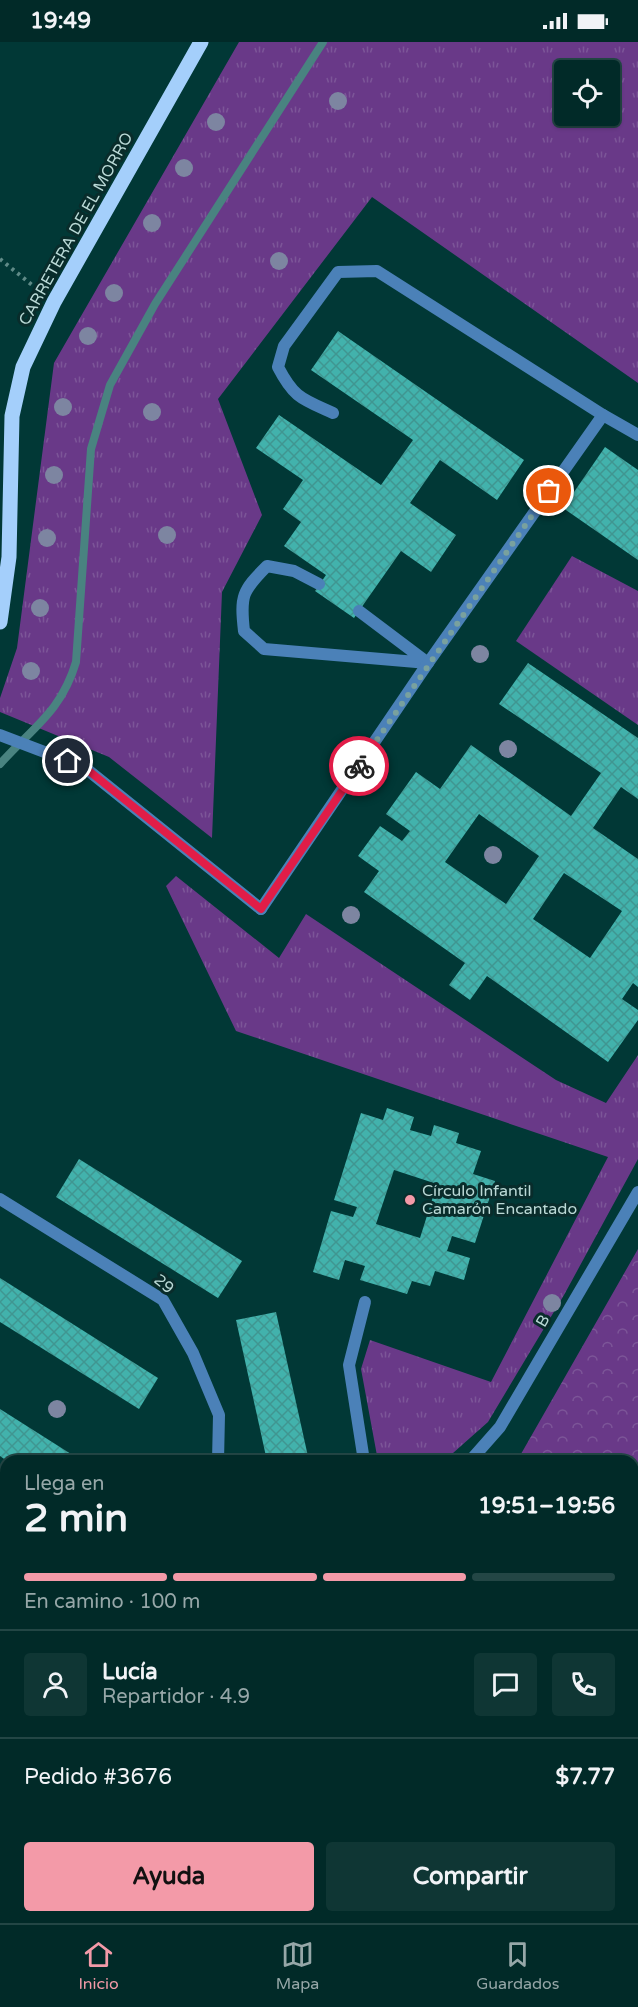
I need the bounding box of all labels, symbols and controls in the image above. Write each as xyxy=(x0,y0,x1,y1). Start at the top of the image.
text: 19:49 xyxy=(30,8,91,34)
map controls xyxy=(554,60,620,126)
button: locate xyxy=(554,60,620,126)
street label: CARRETERA DE EL MORRO xyxy=(14,129,138,329)
pin xyxy=(523,465,574,516)
icon: bag xyxy=(532,474,565,507)
pin xyxy=(42,735,93,786)
courier xyxy=(329,736,389,796)
icon: home xyxy=(51,744,84,777)
icon: bike xyxy=(343,750,376,783)
place label: Círculo Infantil Camarón Encantado xyxy=(422,1181,577,1219)
marker: Círculo Infantil Camarón Encantado xyxy=(403,1193,417,1207)
street label: 29 xyxy=(150,1270,178,1298)
street label: B xyxy=(532,1311,554,1331)
text: Llega en xyxy=(24,1472,104,1496)
text: 19:51–19:56 xyxy=(478,1493,615,1519)
text: 2 min xyxy=(24,1495,128,1542)
text: En camino · 100 m xyxy=(24,1590,200,1614)
button: person xyxy=(24,1653,87,1716)
button: chat xyxy=(474,1653,537,1716)
button: phone xyxy=(552,1653,615,1716)
text: Lucía xyxy=(102,1659,158,1685)
text: Repartidor · 4.9 xyxy=(102,1685,250,1709)
text: Pedido #3676 xyxy=(24,1764,172,1790)
text: $7.77 xyxy=(556,1764,615,1790)
button: Ayuda xyxy=(24,1842,314,1911)
button: Compartir xyxy=(326,1842,615,1911)
tab: Inicio xyxy=(78,1938,119,1994)
tab: Mapa xyxy=(276,1938,319,1994)
tab: Guardados xyxy=(476,1938,560,1994)

